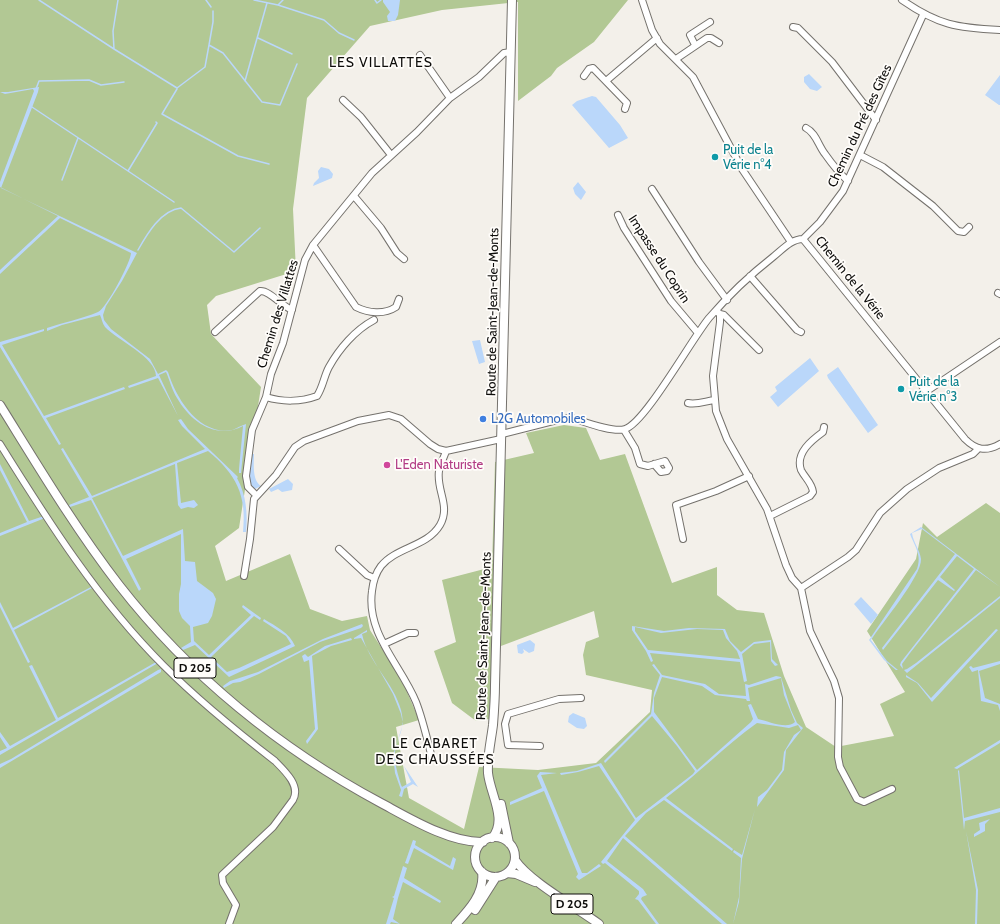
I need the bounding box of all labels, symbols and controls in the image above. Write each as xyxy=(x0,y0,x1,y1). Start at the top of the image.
district label: LES VILLATTES xyxy=(329,55,433,71)
street label: Chemin du Pré des Gîtes xyxy=(825,62,895,190)
place label: Puit de la Vérie n°4 xyxy=(723,142,773,173)
marker: Puit de la Vérie n°4 xyxy=(710,152,720,162)
street label: Impasse du Coprin xyxy=(625,212,693,306)
street label: Route de Saint-Jean-de-Monts xyxy=(484,228,502,396)
street label: Chemin de la Vérie xyxy=(812,233,888,323)
street label: Chemin des Villattes xyxy=(254,258,302,370)
place label: Puit de la Vérie n°3 xyxy=(909,374,959,405)
marker: Puit de la Vérie n°3 xyxy=(896,384,906,394)
place label: L2G Automobiles xyxy=(491,411,586,427)
marker: L2G Automobiles xyxy=(478,414,488,424)
place label: L'Eden Naturiste xyxy=(395,457,483,473)
marker: L'Eden Naturiste xyxy=(382,460,392,470)
street label: Route de Saint-Jean-de-Monts xyxy=(473,551,495,721)
road number: D 205 xyxy=(174,658,216,678)
district label: LE CABARET DES CHAUSSÉES xyxy=(375,736,495,768)
road number: D 205 xyxy=(551,894,593,914)

